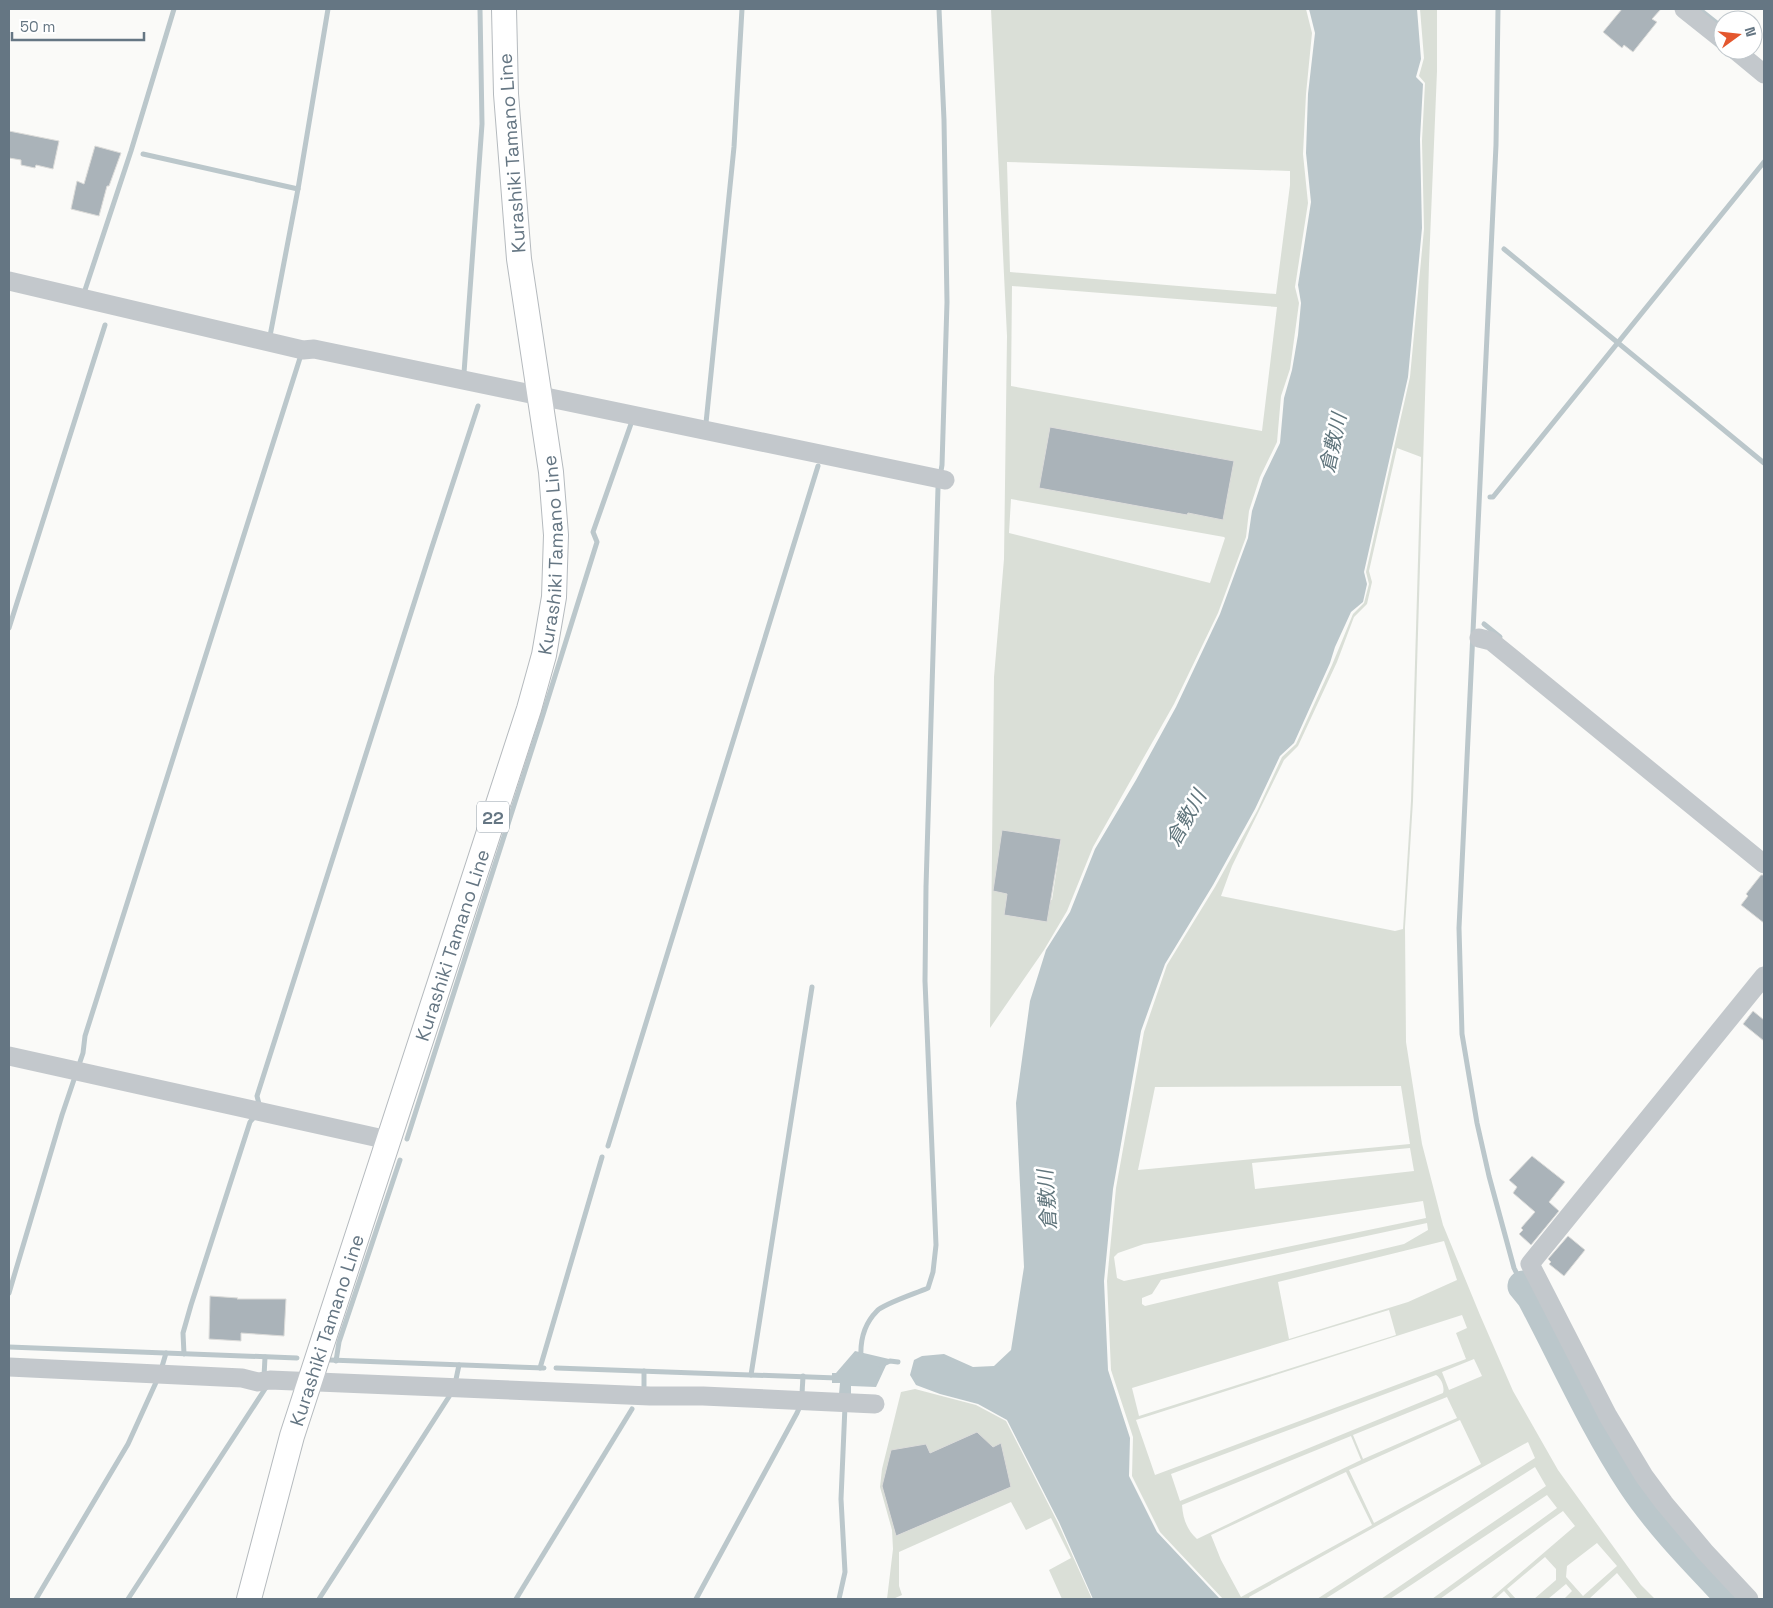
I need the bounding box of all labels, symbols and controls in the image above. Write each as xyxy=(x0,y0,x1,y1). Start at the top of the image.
scale bar xyxy=(12,10,145,42)
north arrow xyxy=(1713,10,1763,60)
text: 50 m xyxy=(20,17,55,36)
text: N xyxy=(1741,25,1760,39)
street label: Kurashiki Tamano Line xyxy=(493,52,531,254)
water label: 倉敷川 xyxy=(1314,409,1352,475)
street label: Kurashiki Tamano Line xyxy=(532,454,569,657)
water label: 倉敷川 xyxy=(1160,784,1213,851)
road number: 22 xyxy=(477,802,509,832)
street label: Kurashiki Tamano Line xyxy=(409,846,495,1044)
water label: 倉敷川 xyxy=(1032,1167,1062,1231)
street label: Kurashiki Tamano Line xyxy=(284,1231,369,1429)

